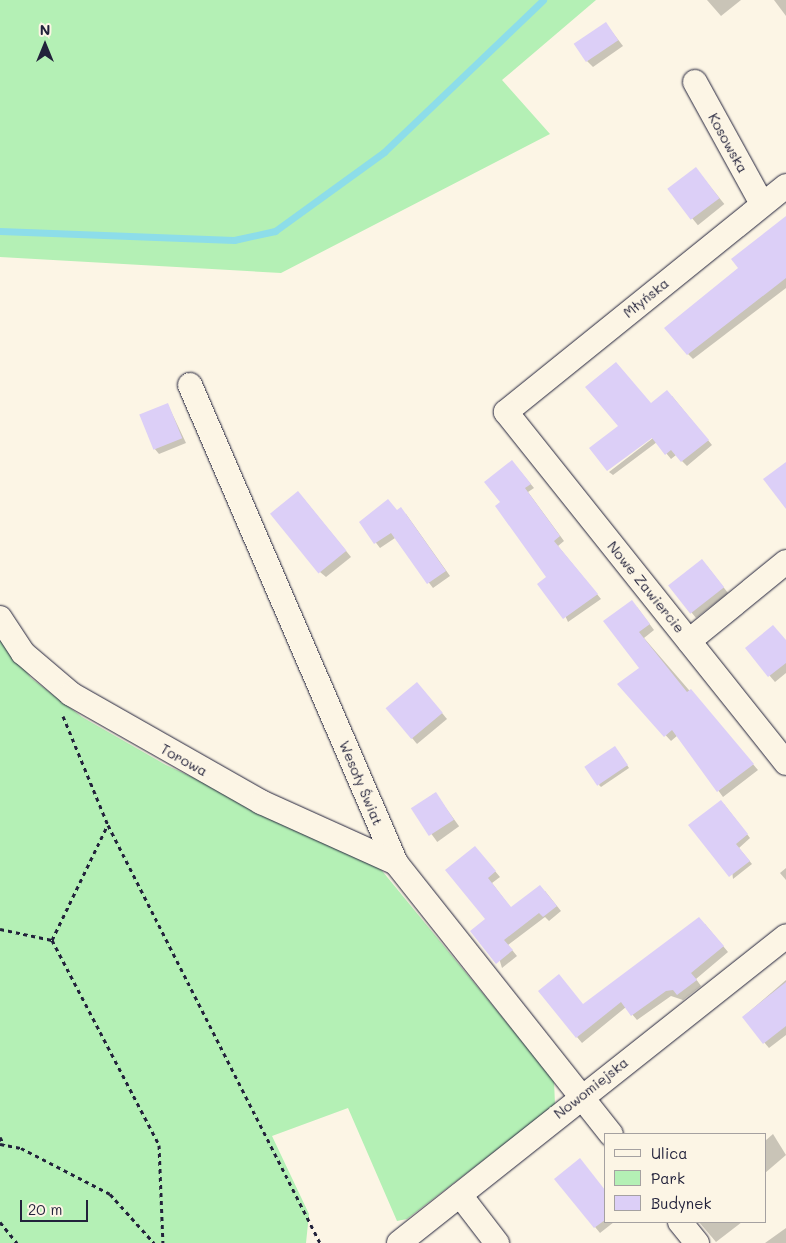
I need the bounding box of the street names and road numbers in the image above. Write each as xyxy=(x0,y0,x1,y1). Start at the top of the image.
street label: Kosowska xyxy=(705,110,751,176)
street label: Młyńska xyxy=(620,275,672,321)
street label: Nowe Zawiercie xyxy=(604,538,688,636)
street label: Wesoły Świat xyxy=(336,738,386,828)
street label: Torowa xyxy=(158,740,210,780)
street label: Nowomiejska xyxy=(551,1054,631,1122)

